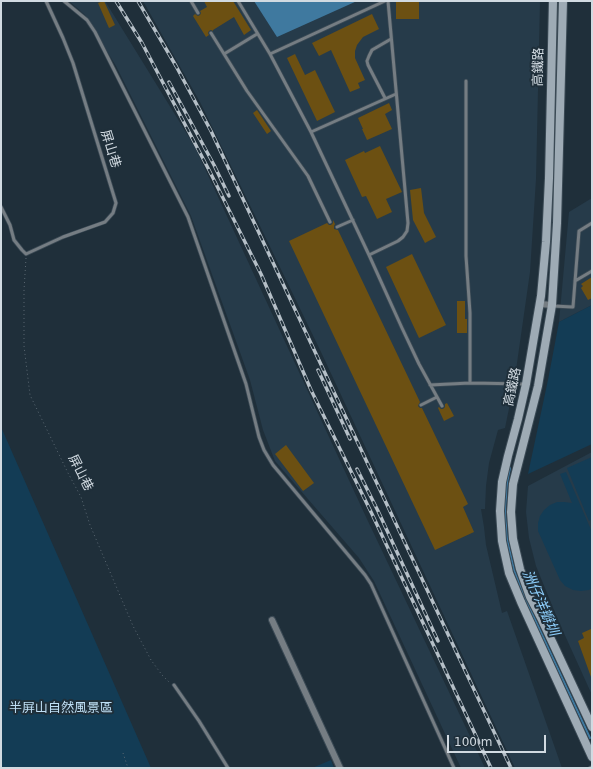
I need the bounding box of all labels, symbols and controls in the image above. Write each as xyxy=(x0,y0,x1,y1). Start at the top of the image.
street label: 高鐵路 xyxy=(531,47,547,87)
street label: 屏山巷 xyxy=(97,128,123,170)
street label: 高鐵路 xyxy=(501,366,525,408)
street label: 屏山巷 xyxy=(64,452,96,494)
water label: 洲仔洋瓣圳 xyxy=(518,568,562,638)
park label: 半屏山自然風景區 xyxy=(9,701,113,717)
scale bar xyxy=(449,727,548,753)
text: 100 m xyxy=(454,735,492,749)

